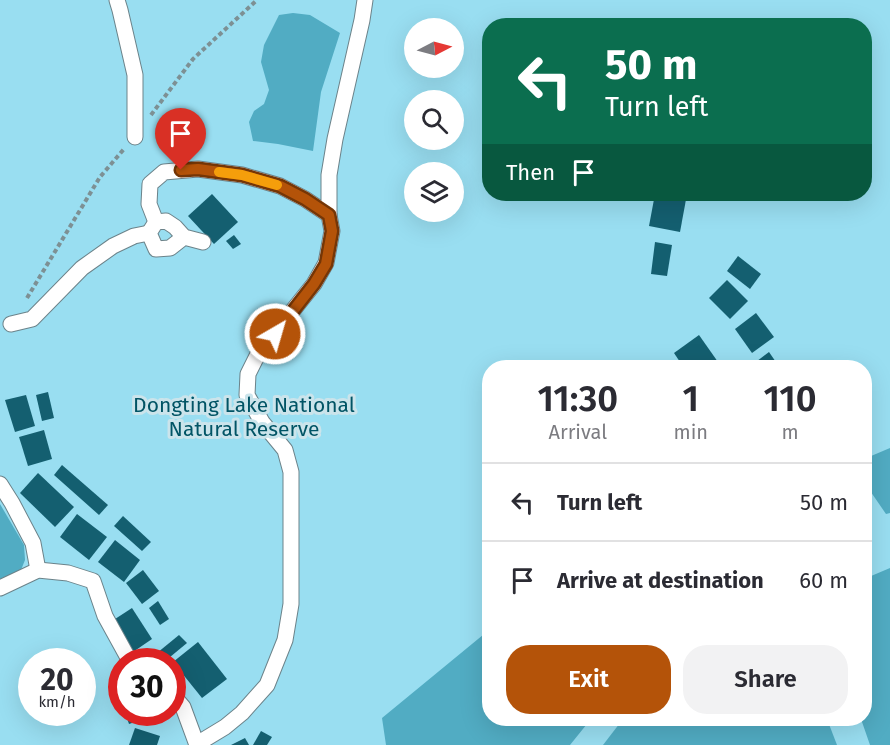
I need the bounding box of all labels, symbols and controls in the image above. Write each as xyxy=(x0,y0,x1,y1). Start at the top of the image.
north arrow xyxy=(404,18,464,78)
map controls xyxy=(404,18,464,222)
text: 50 m xyxy=(605,40,698,90)
icon: left xyxy=(506,42,584,120)
button: search xyxy=(404,90,464,150)
text: Turn left xyxy=(605,91,708,123)
pin xyxy=(155,108,206,170)
icon: arrive xyxy=(164,117,197,150)
icon: arrive xyxy=(567,156,600,189)
text: Then xyxy=(506,159,555,186)
button: layers xyxy=(404,162,464,222)
position arrow xyxy=(243,302,307,366)
text: 11:30 xyxy=(537,377,618,421)
text: 1 xyxy=(683,377,699,421)
text: 110 xyxy=(763,377,817,421)
park label: Dongting Lake National Natural Reserve xyxy=(133,392,355,442)
text: Arrival xyxy=(548,420,607,444)
text: min xyxy=(674,420,708,444)
text: m xyxy=(781,420,799,444)
icon: left xyxy=(506,486,539,519)
text: Turn left xyxy=(557,489,642,516)
text: 50 m xyxy=(800,489,848,516)
icon: arrive xyxy=(506,564,539,597)
text: Arrive at destination xyxy=(557,567,764,594)
text: 60 m xyxy=(799,567,848,594)
button: Exit xyxy=(506,645,671,714)
button: Share xyxy=(683,645,848,714)
speed limit sign: 30 xyxy=(108,648,186,726)
text: 20 xyxy=(40,662,74,698)
text: km/h xyxy=(38,693,76,711)

